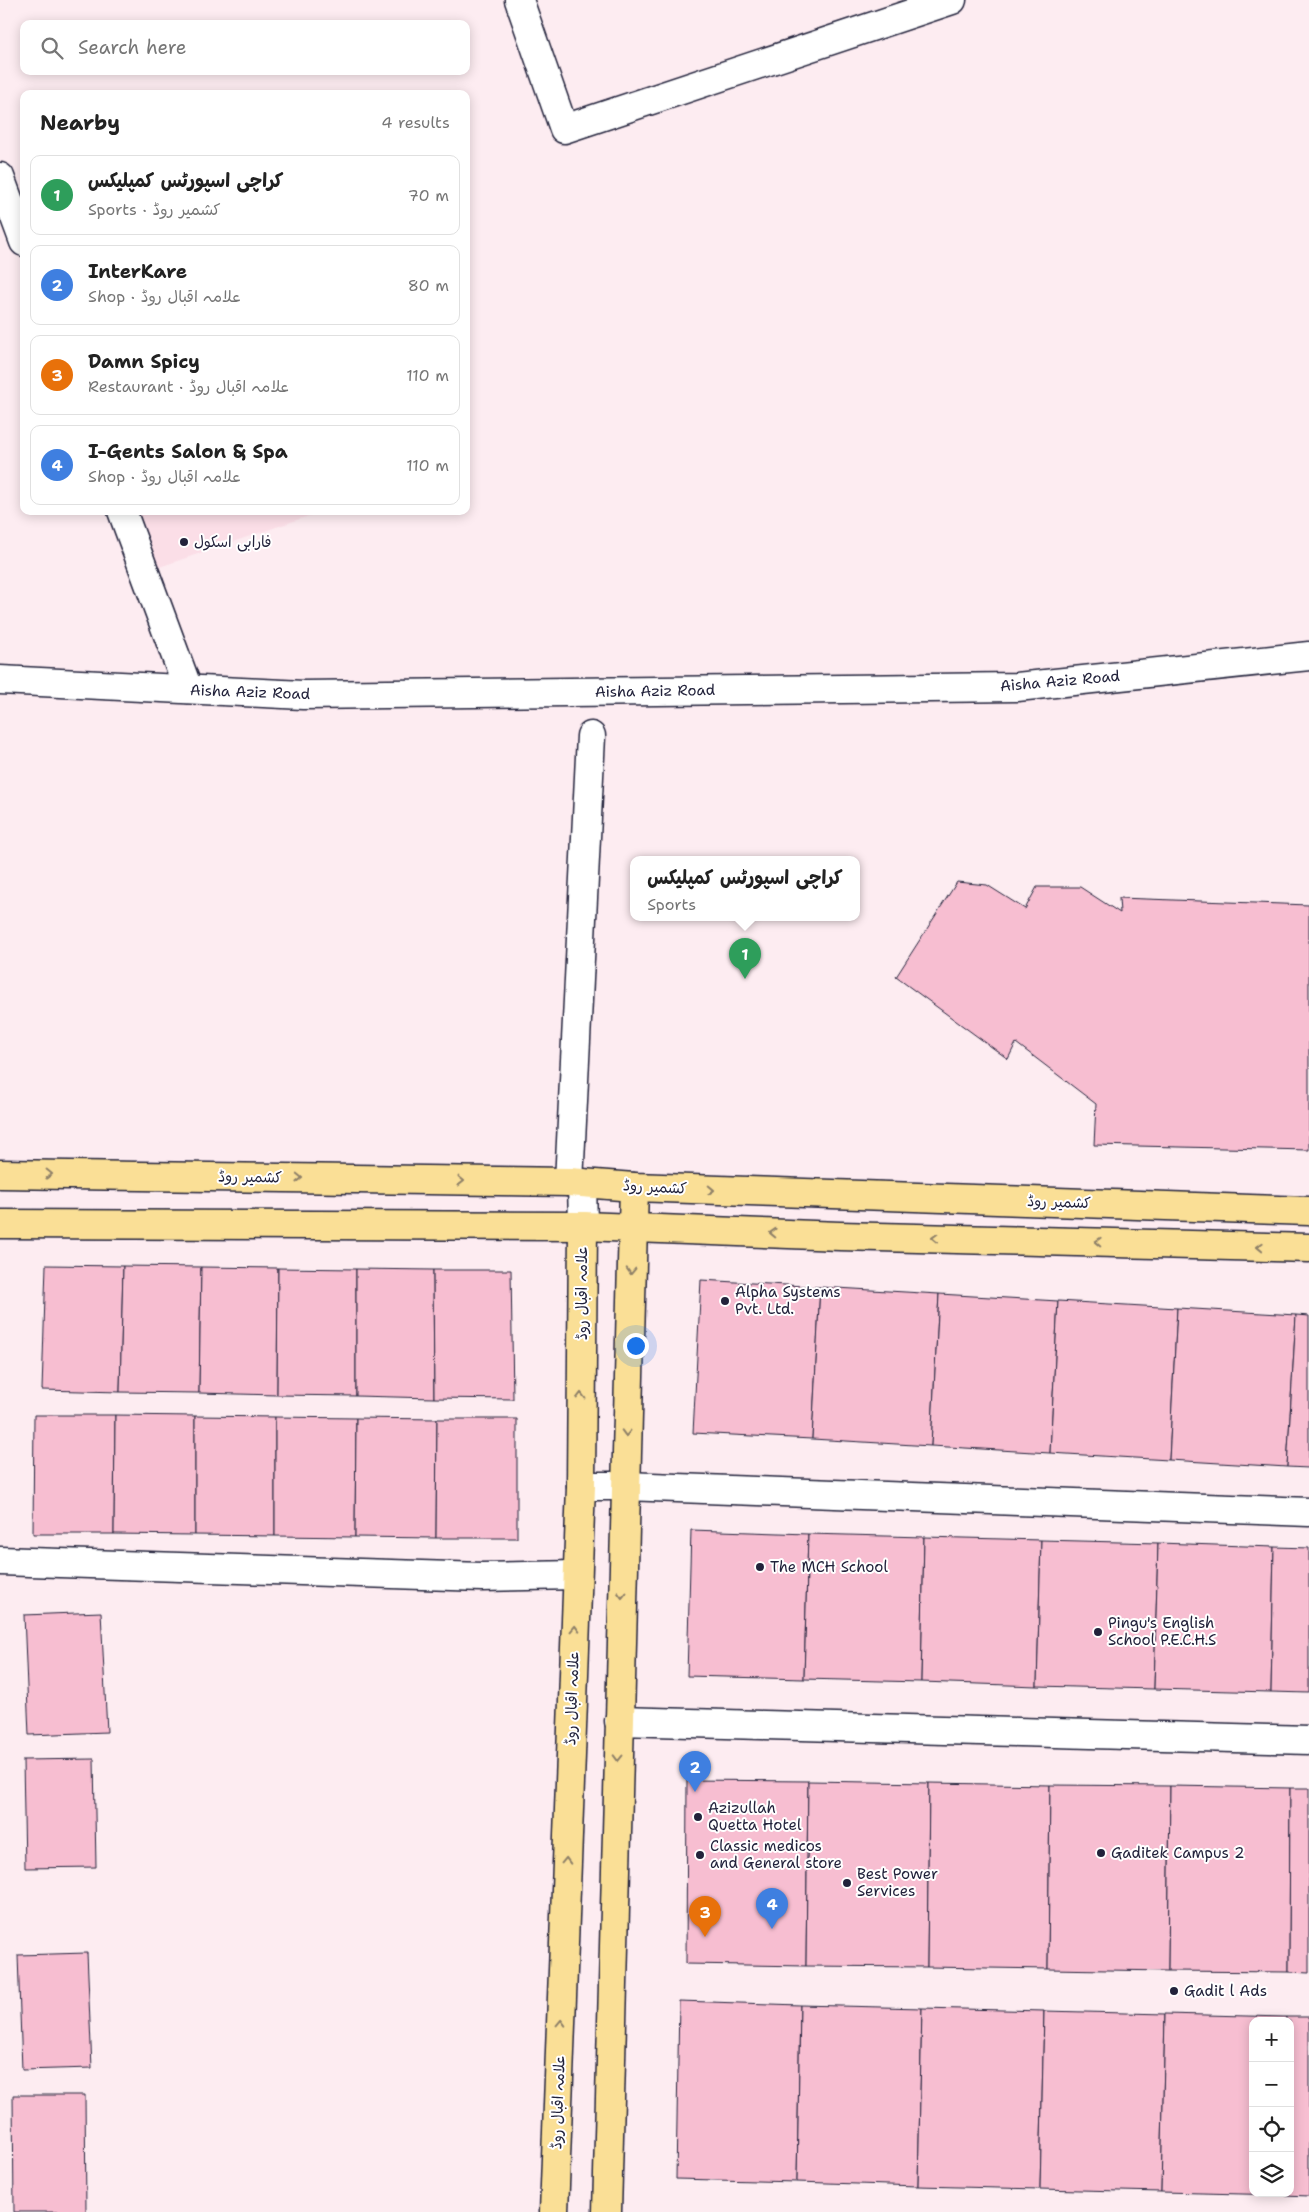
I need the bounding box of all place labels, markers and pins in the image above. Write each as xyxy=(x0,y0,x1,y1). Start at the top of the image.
place label: فارابی اسکول xyxy=(194,532,271,552)
marker: فارابی اسکول xyxy=(178,536,190,548)
pin: 1 xyxy=(729,938,761,979)
place label: Alpha Systems Pvt. Ltd. xyxy=(735,1282,841,1319)
marker: Alpha Systems Pvt. Ltd. xyxy=(719,1295,731,1307)
place label: The MCH School xyxy=(770,1557,888,1577)
marker: The MCH School xyxy=(754,1561,766,1573)
place label: Pingu's English School P.E.C.H.S xyxy=(1108,1613,1216,1650)
marker: Pingu's English School P.E.C.H.S xyxy=(1092,1626,1104,1638)
pin: 2 xyxy=(679,1751,711,1792)
place label: Azizullah Quetta Hotel xyxy=(708,1798,802,1835)
marker: Azizullah Quetta Hotel xyxy=(692,1811,704,1823)
place label: Classic medicos and General store xyxy=(710,1836,842,1873)
place label: Gaditek Campus 2 xyxy=(1111,1843,1245,1863)
marker: Gaditek Campus 2 xyxy=(1095,1847,1107,1859)
marker: Classic medicos and General store xyxy=(694,1849,706,1861)
place label: Best Power Services xyxy=(857,1864,938,1901)
marker: Best Power Services xyxy=(841,1877,853,1889)
pin: 4 xyxy=(756,1888,788,1929)
pin: 3 xyxy=(689,1896,721,1937)
place label: Gadit l Ads xyxy=(1184,1981,1267,2001)
marker: Gadit l Ads xyxy=(1168,1985,1180,1997)

